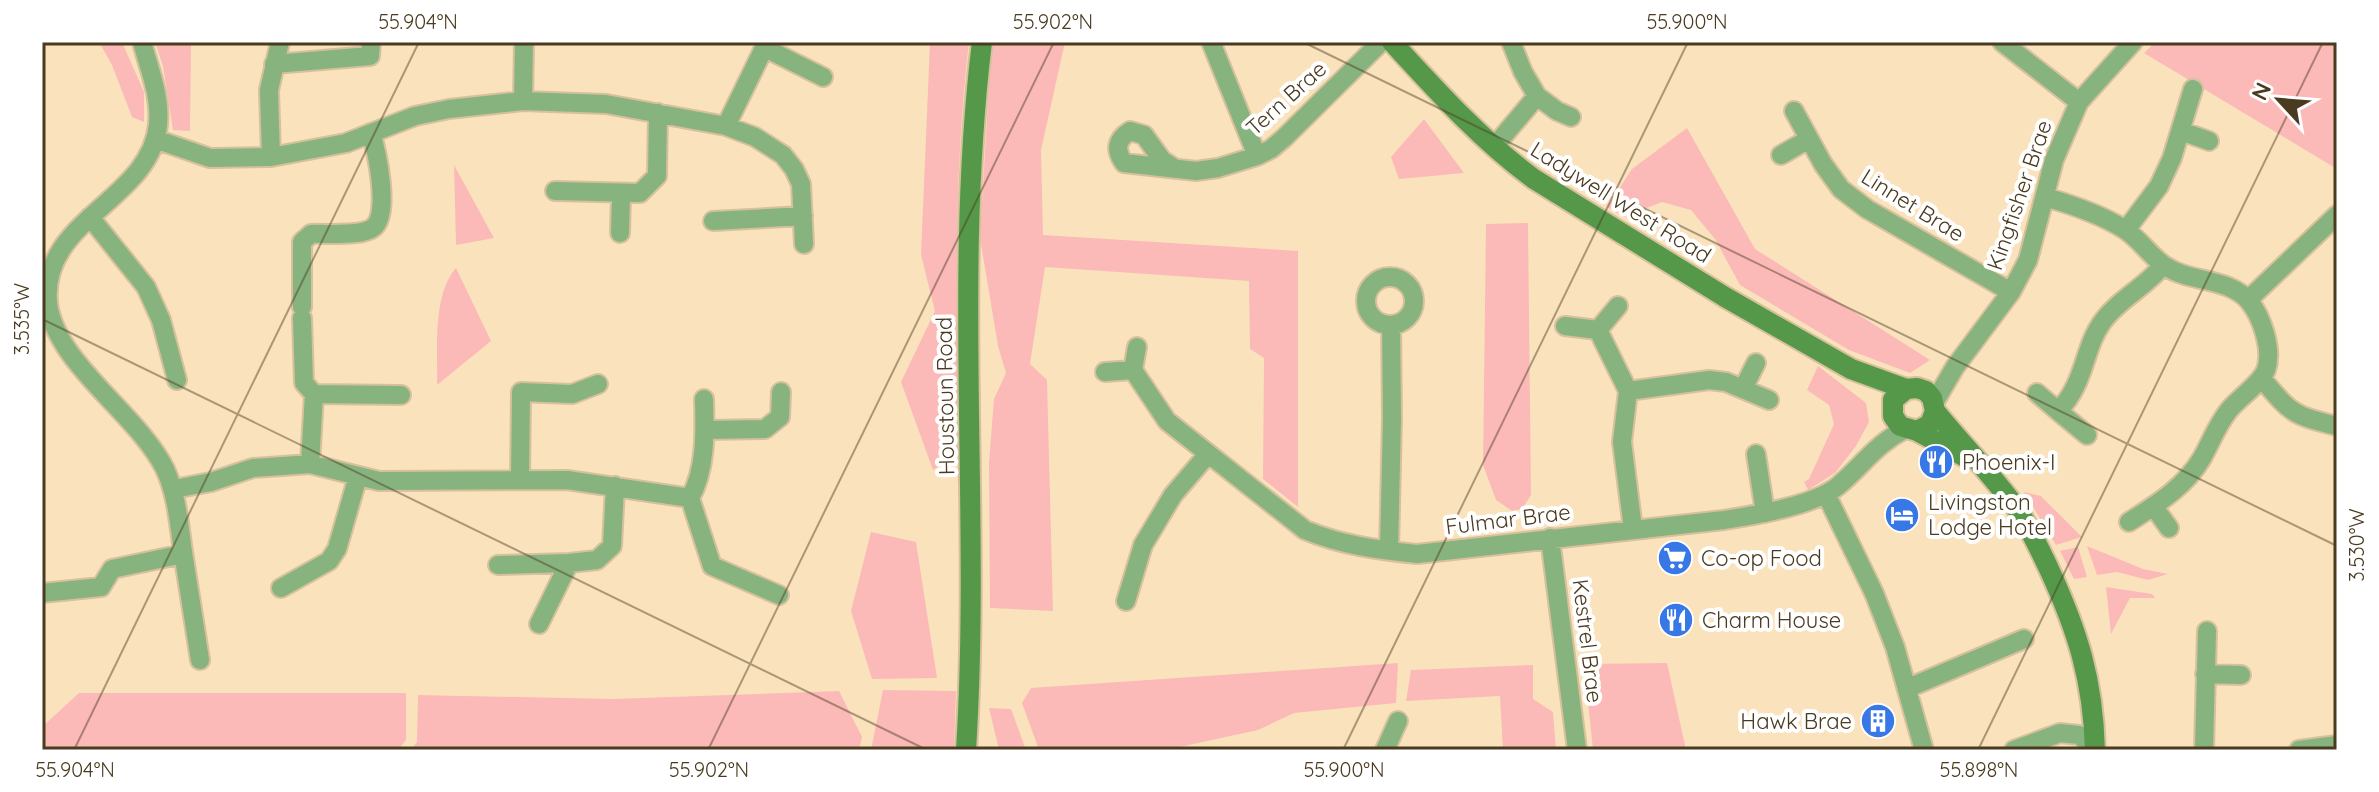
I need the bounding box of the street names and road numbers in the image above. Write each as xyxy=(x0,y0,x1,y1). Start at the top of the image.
street label: Tern Brae xyxy=(1240,55,1332,141)
street label: Kingfisher Brae xyxy=(1980,116,2058,274)
street label: Ladywell West Road xyxy=(1526,135,1716,269)
street label: Linnet Brae xyxy=(1856,162,1970,248)
street label: Houstoun Road xyxy=(930,317,960,475)
street label: Fulmar Brae xyxy=(1444,497,1572,541)
street label: Kestrel Brae xyxy=(1567,578,1609,704)

